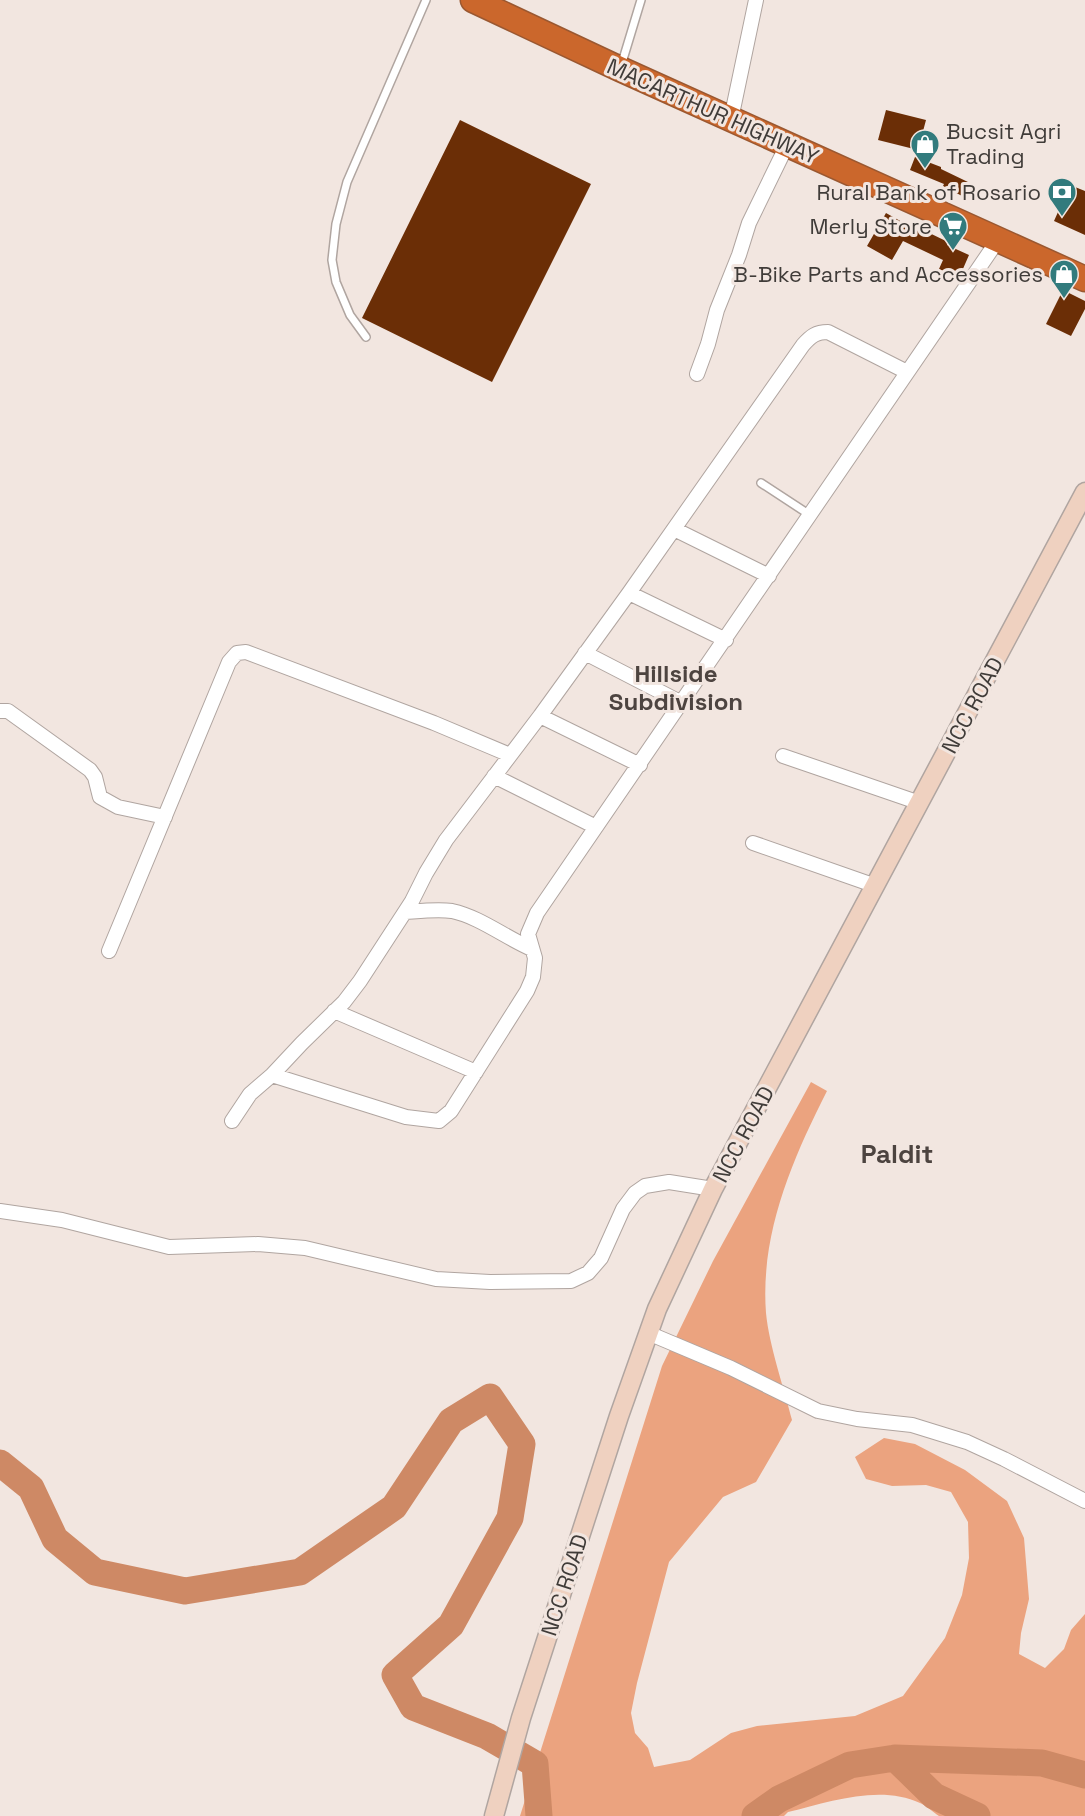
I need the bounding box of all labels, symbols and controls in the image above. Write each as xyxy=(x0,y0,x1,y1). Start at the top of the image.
street label: MACARTHUR HIGHWAY xyxy=(603,52,824,171)
place label: Bucsit Agri Trading xyxy=(946,117,1061,170)
shop icon: Bucsit Agri Trading xyxy=(909,128,941,170)
bank icon: Rural Bank of Rosario xyxy=(1046,176,1078,218)
place label: Rural Bank of Rosario xyxy=(816,178,1041,206)
supermarket icon: Merly Store xyxy=(937,210,969,252)
place label: Merly Store xyxy=(809,212,932,240)
shop icon: B-Bike Parts and Accessories xyxy=(1048,258,1080,300)
place label: B-Bike Parts and Accessories xyxy=(733,260,1043,288)
street label: NCC ROAD xyxy=(935,652,1009,758)
district label: Hillside Subdivision xyxy=(609,658,743,717)
street label: NCC ROAD xyxy=(706,1081,780,1187)
district label: Paldit xyxy=(861,1137,933,1171)
street label: NCC ROAD xyxy=(534,1531,594,1639)

